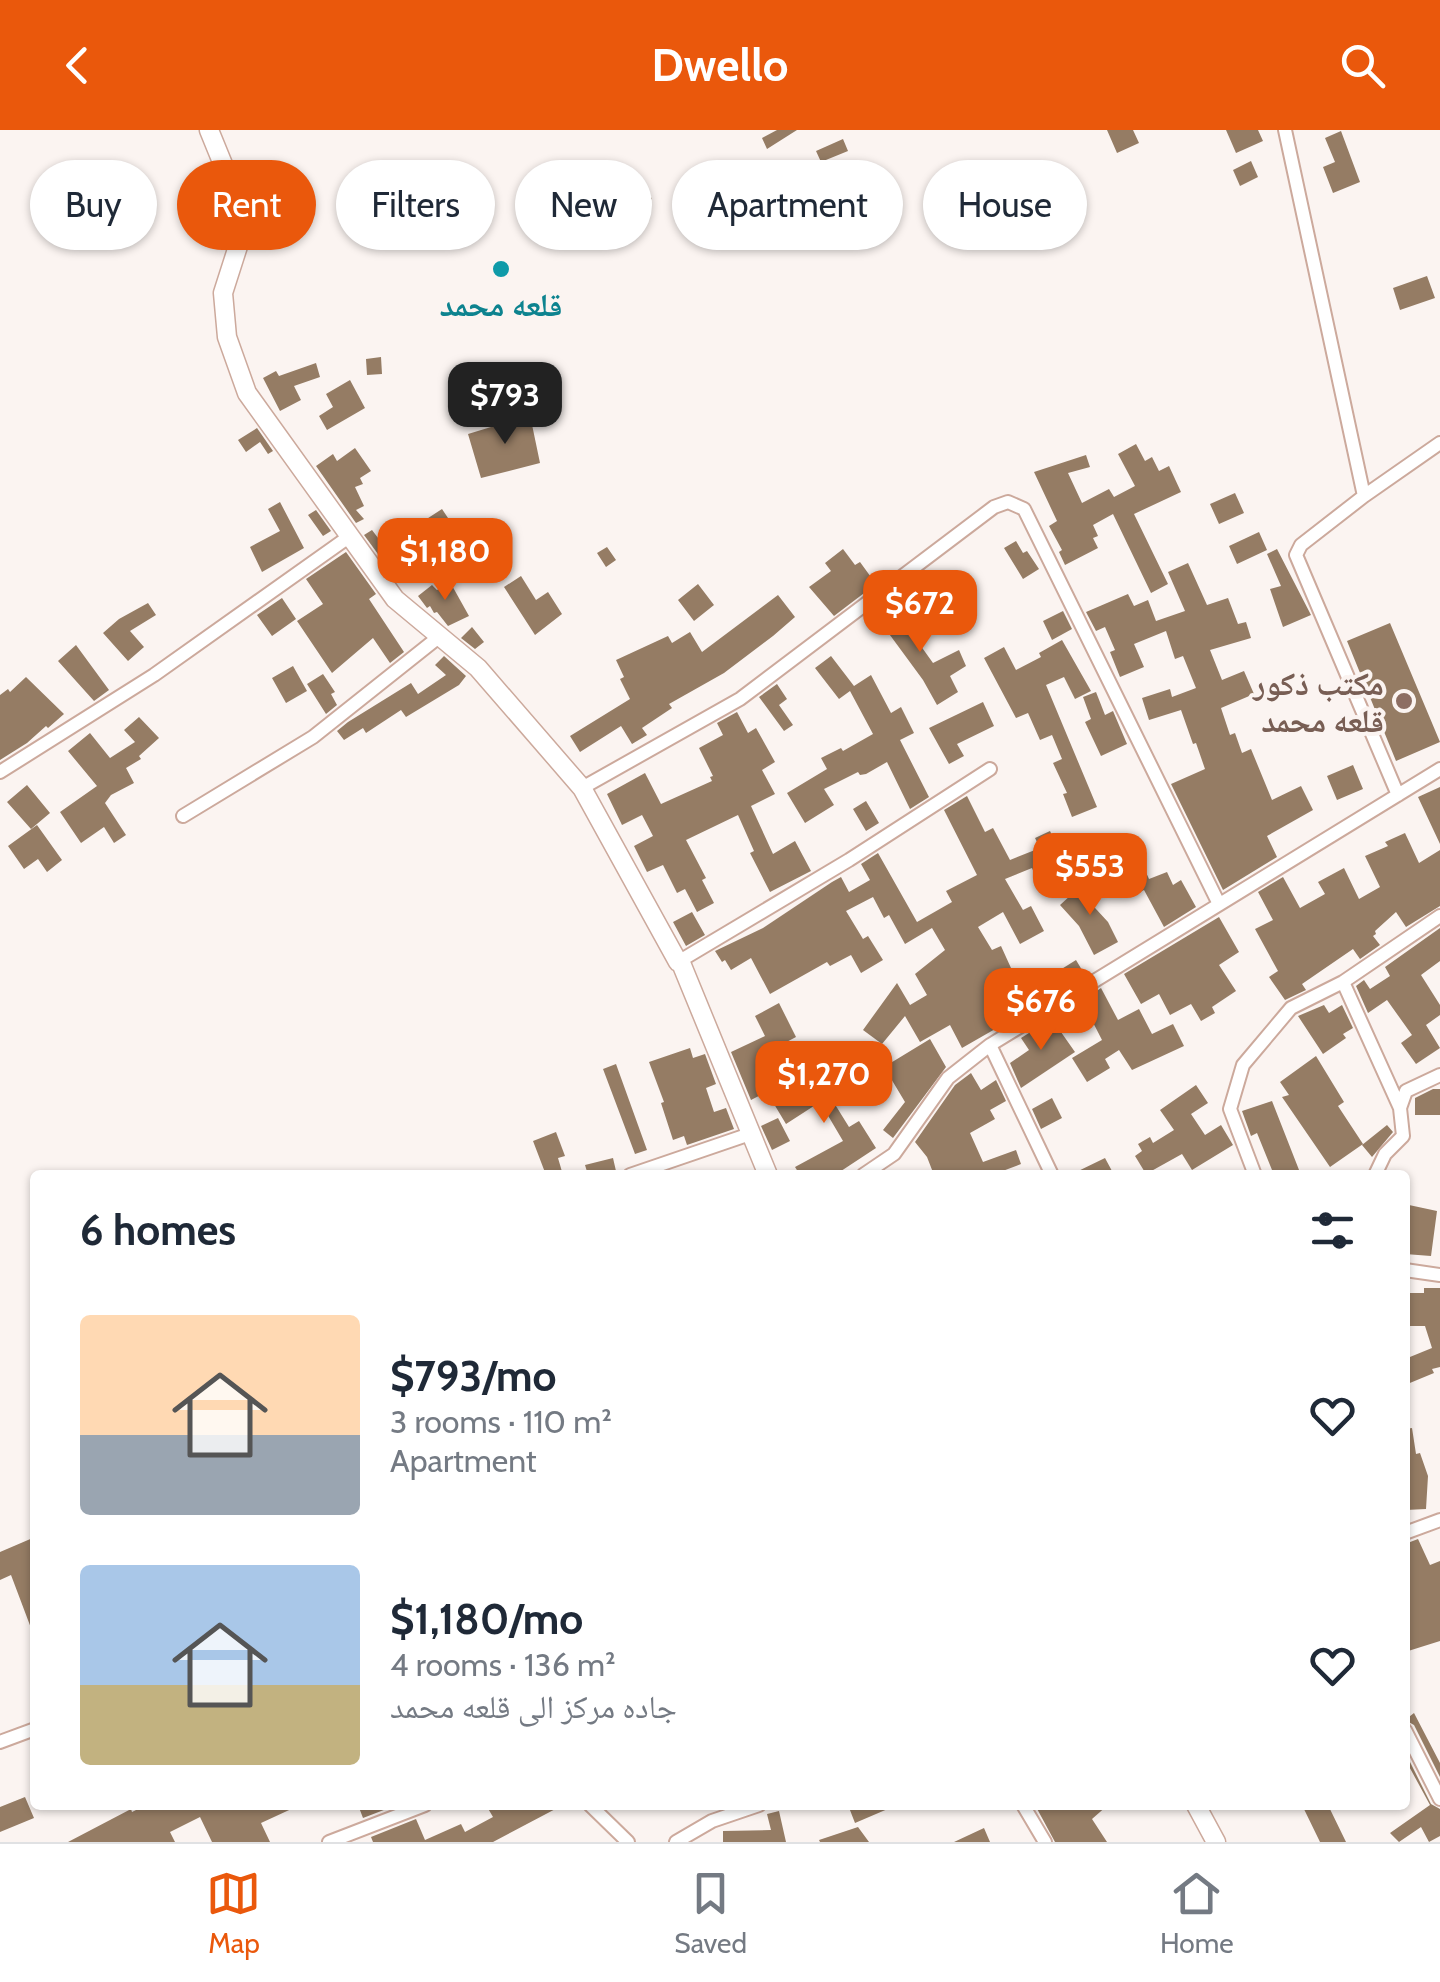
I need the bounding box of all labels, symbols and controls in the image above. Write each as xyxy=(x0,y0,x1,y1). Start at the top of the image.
icon: back xyxy=(50,38,105,93)
text: Dwello xyxy=(651,38,789,92)
icon: search xyxy=(1335,38,1390,93)
chip: Buy xyxy=(30,160,157,250)
chip: Rent xyxy=(177,160,316,250)
chip: Filters xyxy=(336,160,495,250)
chip: New xyxy=(515,160,652,250)
chip: Apartment xyxy=(672,160,903,250)
chip: House xyxy=(923,160,1087,250)
marker: قلعه محمد xyxy=(490,258,512,280)
place label: قلعه محمد xyxy=(440,285,562,324)
pin: $793 xyxy=(446,362,564,447)
text: $793 xyxy=(470,375,540,414)
pin: $1,180 xyxy=(364,518,526,603)
text: $1,180 xyxy=(400,531,490,570)
pin: $672 xyxy=(861,570,979,655)
text: $672 xyxy=(885,583,955,622)
place label: مکتب ذکور قلعه محمد xyxy=(1251,664,1384,740)
marker: مکتب ذکور قلعه محمد xyxy=(1393,690,1415,712)
pin: $553 xyxy=(1031,833,1149,918)
text: $553 xyxy=(1055,846,1125,885)
pin: $676 xyxy=(982,968,1100,1053)
text: $676 xyxy=(1006,981,1076,1020)
pin: $1,270 xyxy=(743,1041,905,1126)
text: $1,270 xyxy=(777,1054,871,1093)
icon: filters xyxy=(1305,1203,1360,1258)
text: 6 homes xyxy=(80,1204,236,1256)
text: $793/mo xyxy=(390,1350,556,1402)
icon: home xyxy=(160,1355,280,1475)
icon: heart xyxy=(1305,1388,1360,1443)
text: 3 rooms · 110 m² xyxy=(390,1402,612,1441)
text: Apartment xyxy=(390,1441,537,1480)
text: $1,180/mo xyxy=(390,1593,583,1645)
icon: home xyxy=(160,1605,280,1725)
icon: heart xyxy=(1305,1638,1360,1693)
text: 4 rooms · 136 m² xyxy=(390,1645,616,1684)
text: جاده مرکز الی قلعه محمد xyxy=(390,1687,677,1726)
tab: Map xyxy=(206,1866,261,1960)
tab: Saved xyxy=(674,1866,747,1960)
tab: Home xyxy=(1160,1866,1234,1960)

